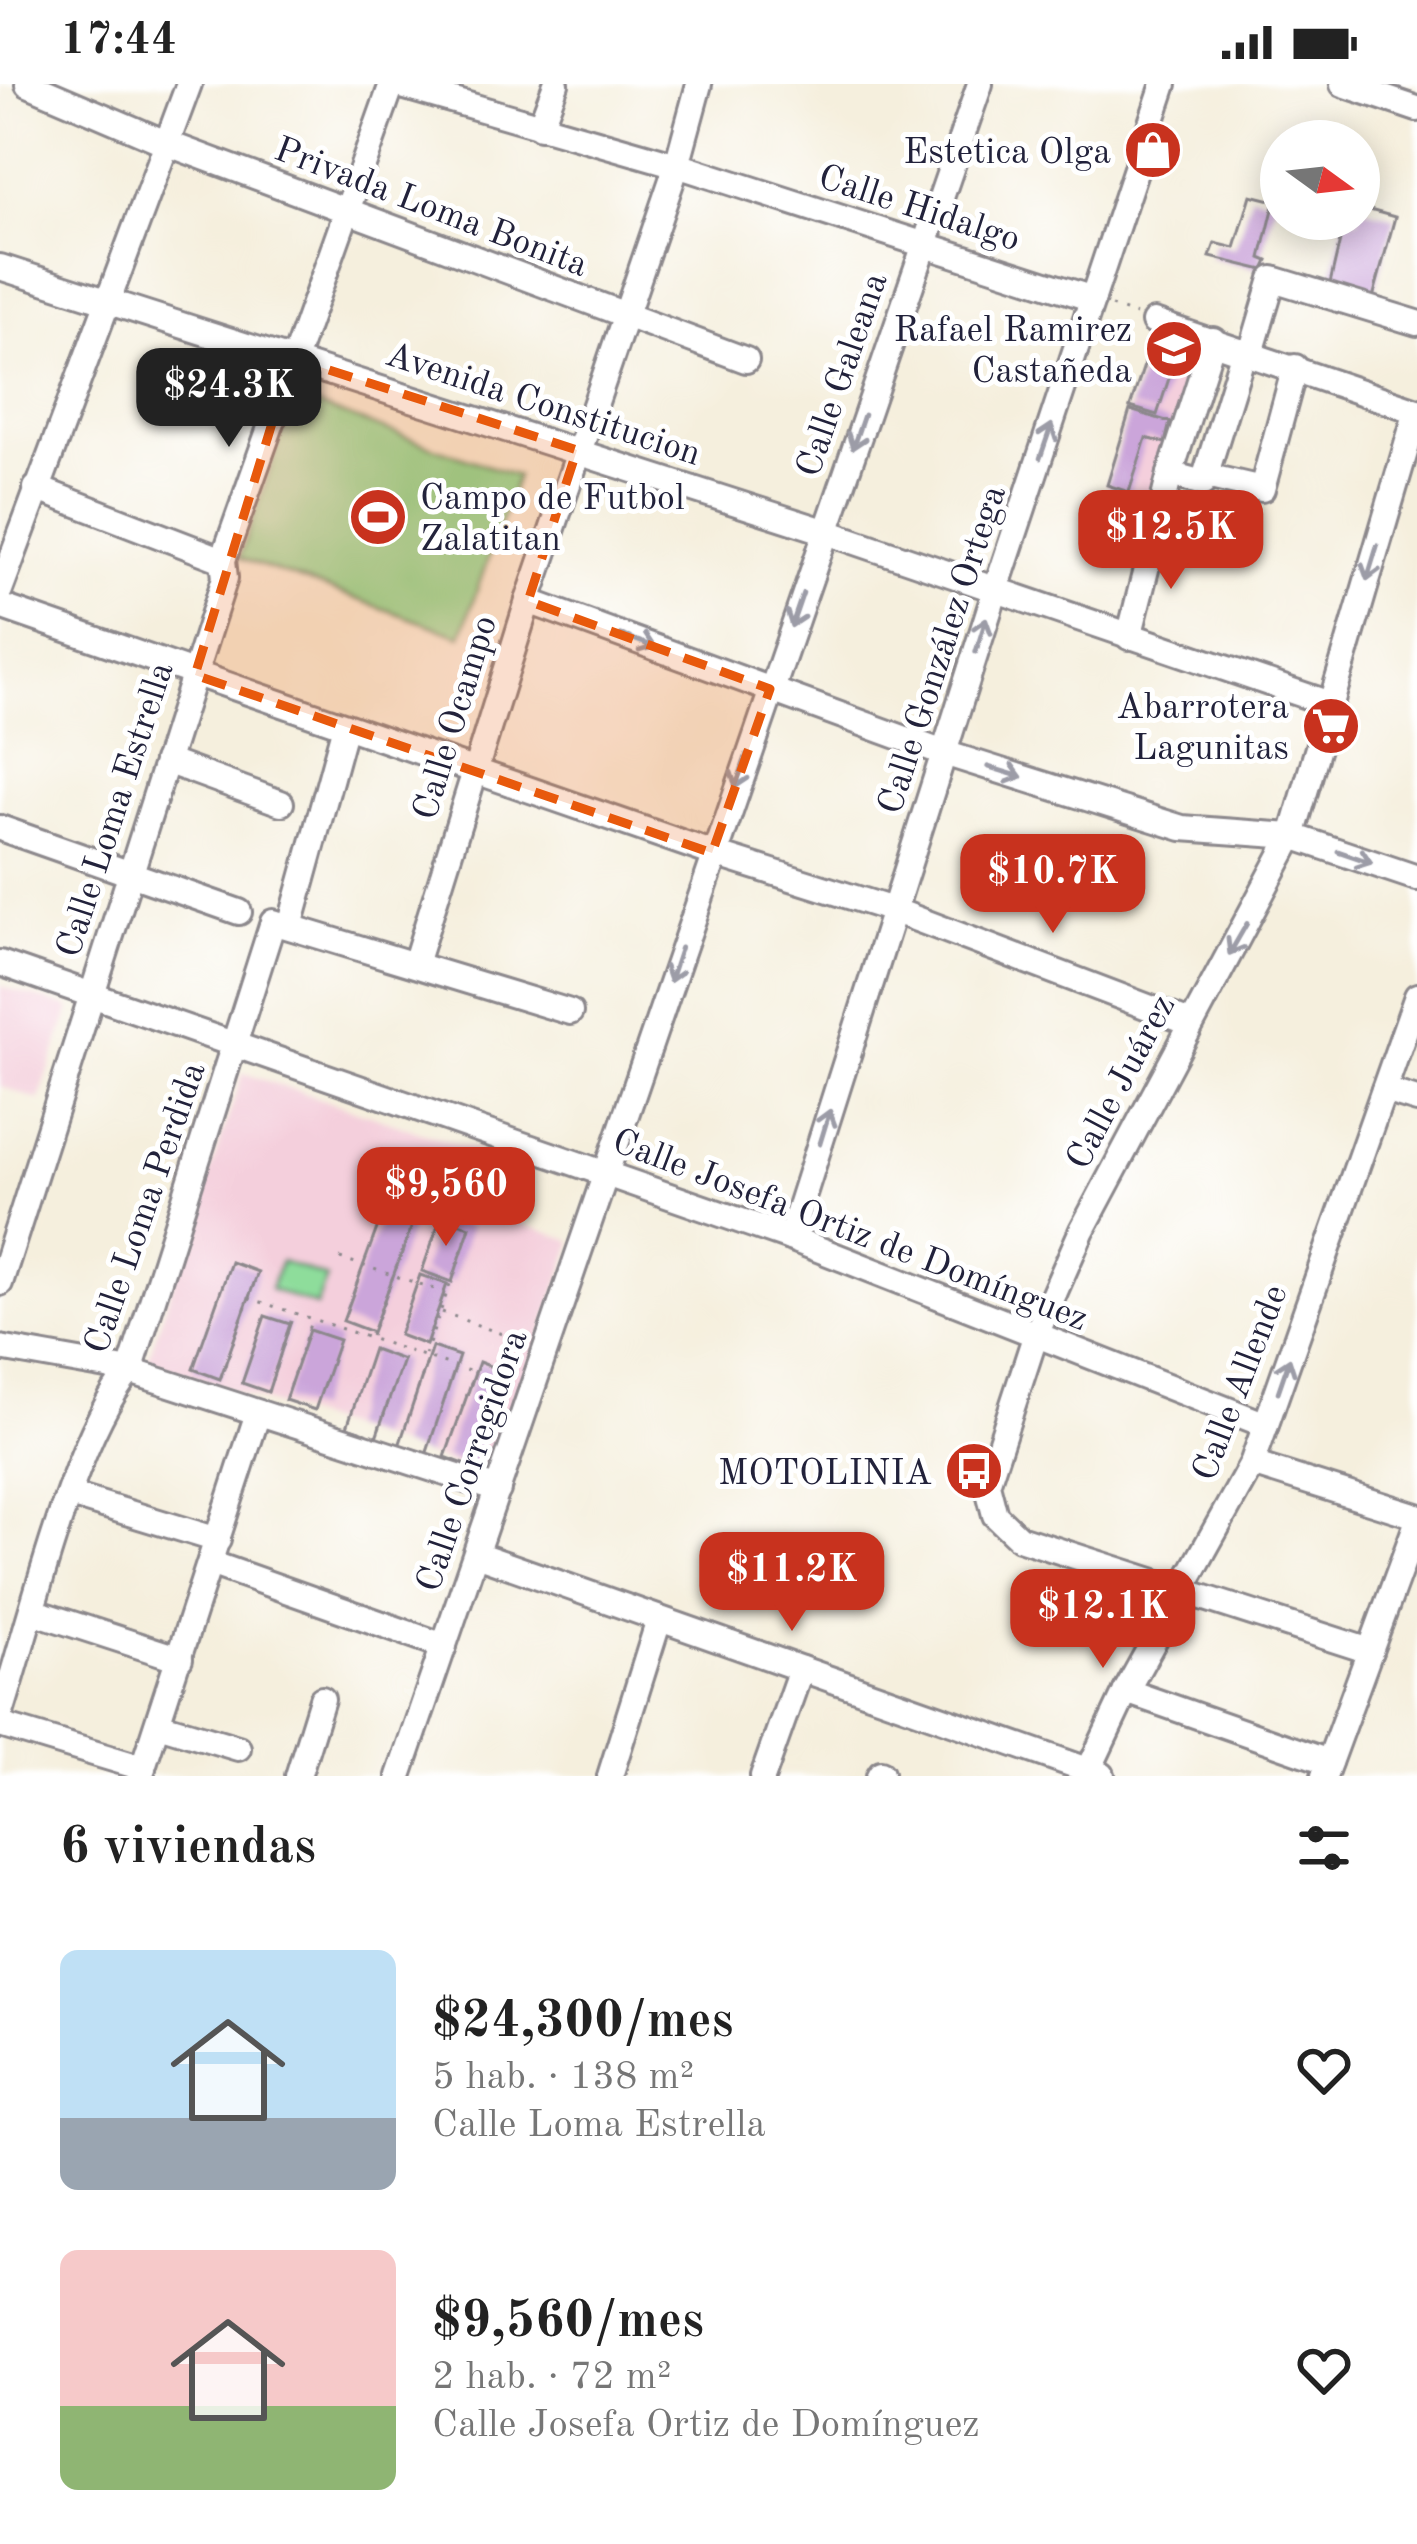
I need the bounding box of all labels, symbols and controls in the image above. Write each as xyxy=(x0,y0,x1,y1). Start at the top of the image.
text: 17:44 xyxy=(60,19,177,64)
shop icon: Estetica Olga xyxy=(1122,119,1184,181)
north arrow xyxy=(1260,120,1380,240)
map controls xyxy=(1260,120,1380,240)
street label: Privada Loma Bonita xyxy=(269,132,592,285)
place label: Estetica Olga xyxy=(903,136,1111,172)
street label: Calle Hidalgo xyxy=(813,160,1024,259)
street label: Calle Galeana xyxy=(792,269,896,482)
place label: Rafael Ramirez Castañeda xyxy=(893,314,1132,391)
school or university icon: Rafael Ramirez Castañeda xyxy=(1143,318,1205,380)
street label: Avenida Constitucion xyxy=(381,338,705,474)
pin: $24.3K xyxy=(131,348,327,450)
text: $24.3K xyxy=(163,367,295,406)
one-way arrow xyxy=(846,413,867,450)
one-way arrow xyxy=(1036,423,1058,461)
street label: Calle González Ortega xyxy=(874,481,1014,819)
place label: Campo de Futbol Zalatitan xyxy=(420,482,685,559)
sports icon: Campo de Futbol Zalatitan xyxy=(347,486,409,548)
pin: $12.5K xyxy=(1073,490,1269,592)
text: $12.5K xyxy=(1105,509,1237,548)
one-way arrow xyxy=(1360,544,1382,582)
one-way arrow xyxy=(785,591,806,628)
street label: Calle Ocampo xyxy=(409,612,505,825)
one-way arrow xyxy=(972,617,994,655)
one-way arrow xyxy=(618,632,655,653)
street label: Calle Loma Estrella xyxy=(52,658,182,962)
place label: Abarrotera Lagunitas xyxy=(1116,691,1289,768)
supermarket icon: Abarrotera Lagunitas xyxy=(1300,695,1362,757)
one-way arrow xyxy=(729,752,750,789)
one-way arrow xyxy=(985,763,1023,785)
pin: $10.7K xyxy=(955,834,1151,936)
one-way arrow xyxy=(1335,848,1372,869)
text: $10.7K xyxy=(987,853,1119,892)
one-way arrow xyxy=(1225,921,1249,956)
one-way arrow xyxy=(663,945,685,983)
street label: Calle Juárez xyxy=(1062,990,1183,1176)
street label: Calle Loma Perdida xyxy=(80,1058,214,1359)
one-way arrow xyxy=(815,1109,837,1147)
street label: Calle Josefa Ortiz de Domínguez xyxy=(607,1124,1092,1339)
pin: $9,560 xyxy=(348,1147,544,1249)
text: $9,560 xyxy=(384,1166,508,1205)
street label: Calle Allende xyxy=(1188,1281,1296,1486)
street label: Calle Corregidora xyxy=(412,1326,536,1597)
one-way arrow xyxy=(1274,1357,1296,1395)
bus stop icon: MOTOLINIA xyxy=(943,1440,1005,1502)
place label: MOTOLINIA xyxy=(718,1457,932,1493)
pin: $11.2K xyxy=(694,1532,890,1634)
text: $11.2K xyxy=(726,1551,858,1590)
pin: $12.1K xyxy=(1005,1569,1201,1671)
text: $12.1K xyxy=(1037,1588,1169,1627)
icon: filters xyxy=(1291,1815,1357,1881)
text: 6 viviendas xyxy=(60,1823,316,1874)
text: $24,300/mes xyxy=(432,1997,734,2048)
icon: home xyxy=(156,1998,300,2142)
icon: heart xyxy=(1291,2037,1357,2103)
text: 5 hab. · 138 m² xyxy=(432,2058,694,2097)
text: Calle Loma Estrella xyxy=(432,2106,766,2145)
text: $9,560/mes xyxy=(432,2297,704,2348)
icon: home xyxy=(156,2298,300,2442)
icon: heart xyxy=(1291,2337,1357,2403)
text: 2 hab. · 72 m² xyxy=(432,2358,672,2397)
text: Calle Josefa Ortiz de Domínguez xyxy=(432,2406,980,2445)

